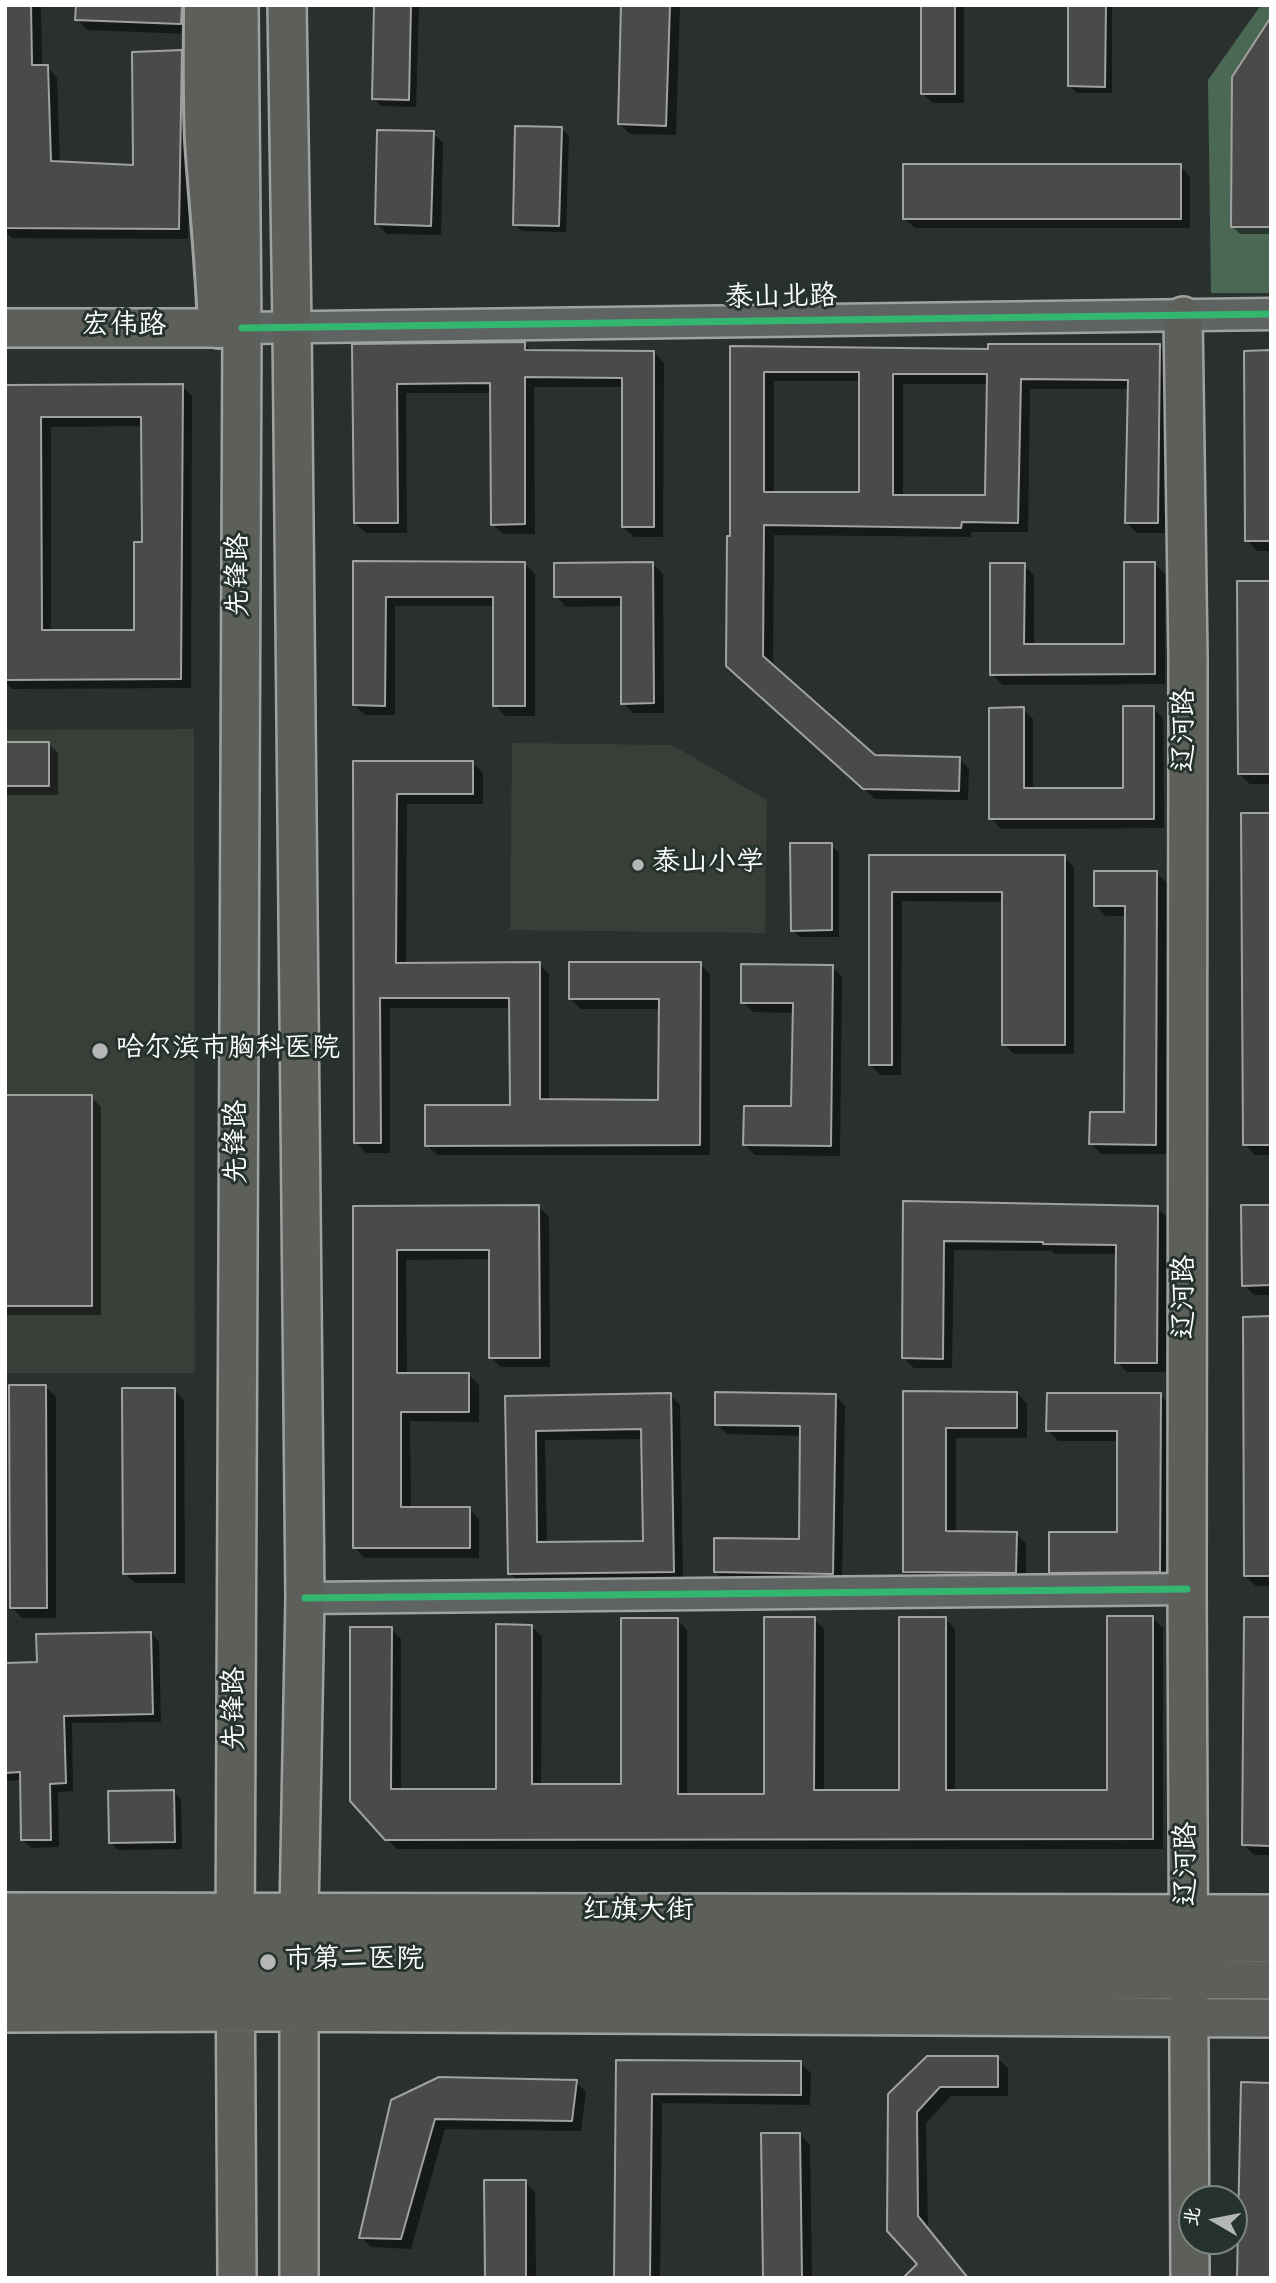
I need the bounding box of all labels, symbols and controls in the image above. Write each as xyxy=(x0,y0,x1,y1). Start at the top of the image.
street label: 泰山北路 xyxy=(725,282,837,318)
street label: 宏伟路 xyxy=(82,311,166,345)
street label: 先锋路 xyxy=(224,533,258,617)
street label: 辽河路 xyxy=(1170,688,1204,772)
place label: 泰山小学 xyxy=(652,848,764,882)
marker: 泰山小学 xyxy=(630,857,646,873)
place label: 哈尔滨市胸科医院 xyxy=(116,1034,340,1068)
marker: 哈尔滨市胸科医院 xyxy=(90,1041,110,1061)
street label: 先锋路 xyxy=(222,1100,256,1184)
street label: 辽河路 xyxy=(1170,1255,1204,1339)
street label: 先锋路 xyxy=(220,1667,254,1751)
street label: 辽河路 xyxy=(1172,1822,1206,1906)
street label: 红旗大街 xyxy=(582,1896,694,1930)
place label: 市第二医院 xyxy=(284,1945,424,1979)
marker: 市第二医院 xyxy=(258,1952,278,1972)
north arrow xyxy=(1178,2185,1248,2255)
text: 北 xyxy=(1179,2205,1209,2228)

